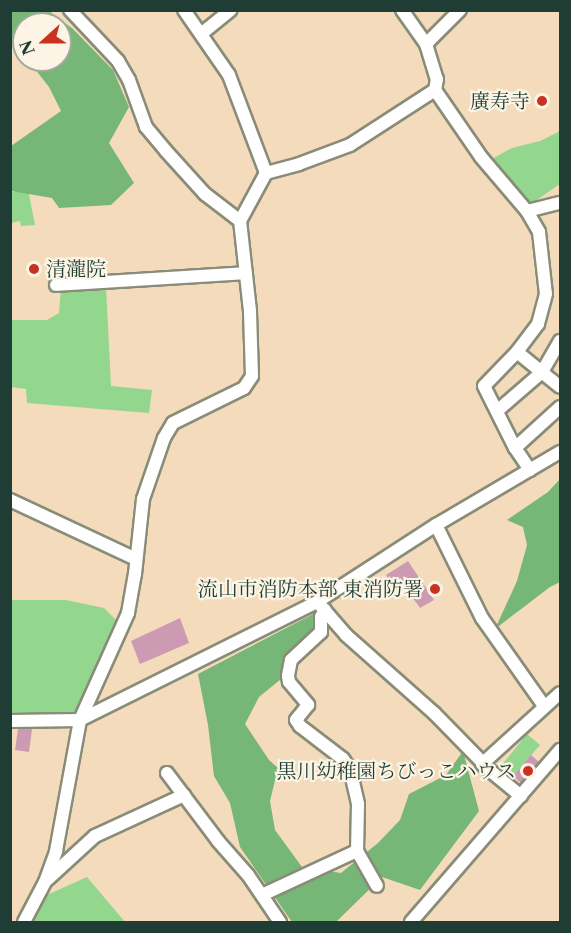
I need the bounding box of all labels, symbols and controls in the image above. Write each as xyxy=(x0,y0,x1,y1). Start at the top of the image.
north arrow xyxy=(12,12,72,72)
text: N xyxy=(15,38,39,58)
place label: 廣寿寺 xyxy=(470,89,530,113)
marker: 廣寿寺 xyxy=(535,94,549,108)
place label: 清瀧院 xyxy=(46,257,106,281)
marker: 清瀧院 xyxy=(27,262,41,276)
place label: 流山市消防本部 東消防署 xyxy=(198,577,423,601)
marker: 流山市消防本部 東消防署 xyxy=(428,582,442,596)
place label: 黒川幼稚園ちびっこハウス xyxy=(276,759,516,783)
marker: 黒川幼稚園ちびっこハウス xyxy=(521,764,535,778)

